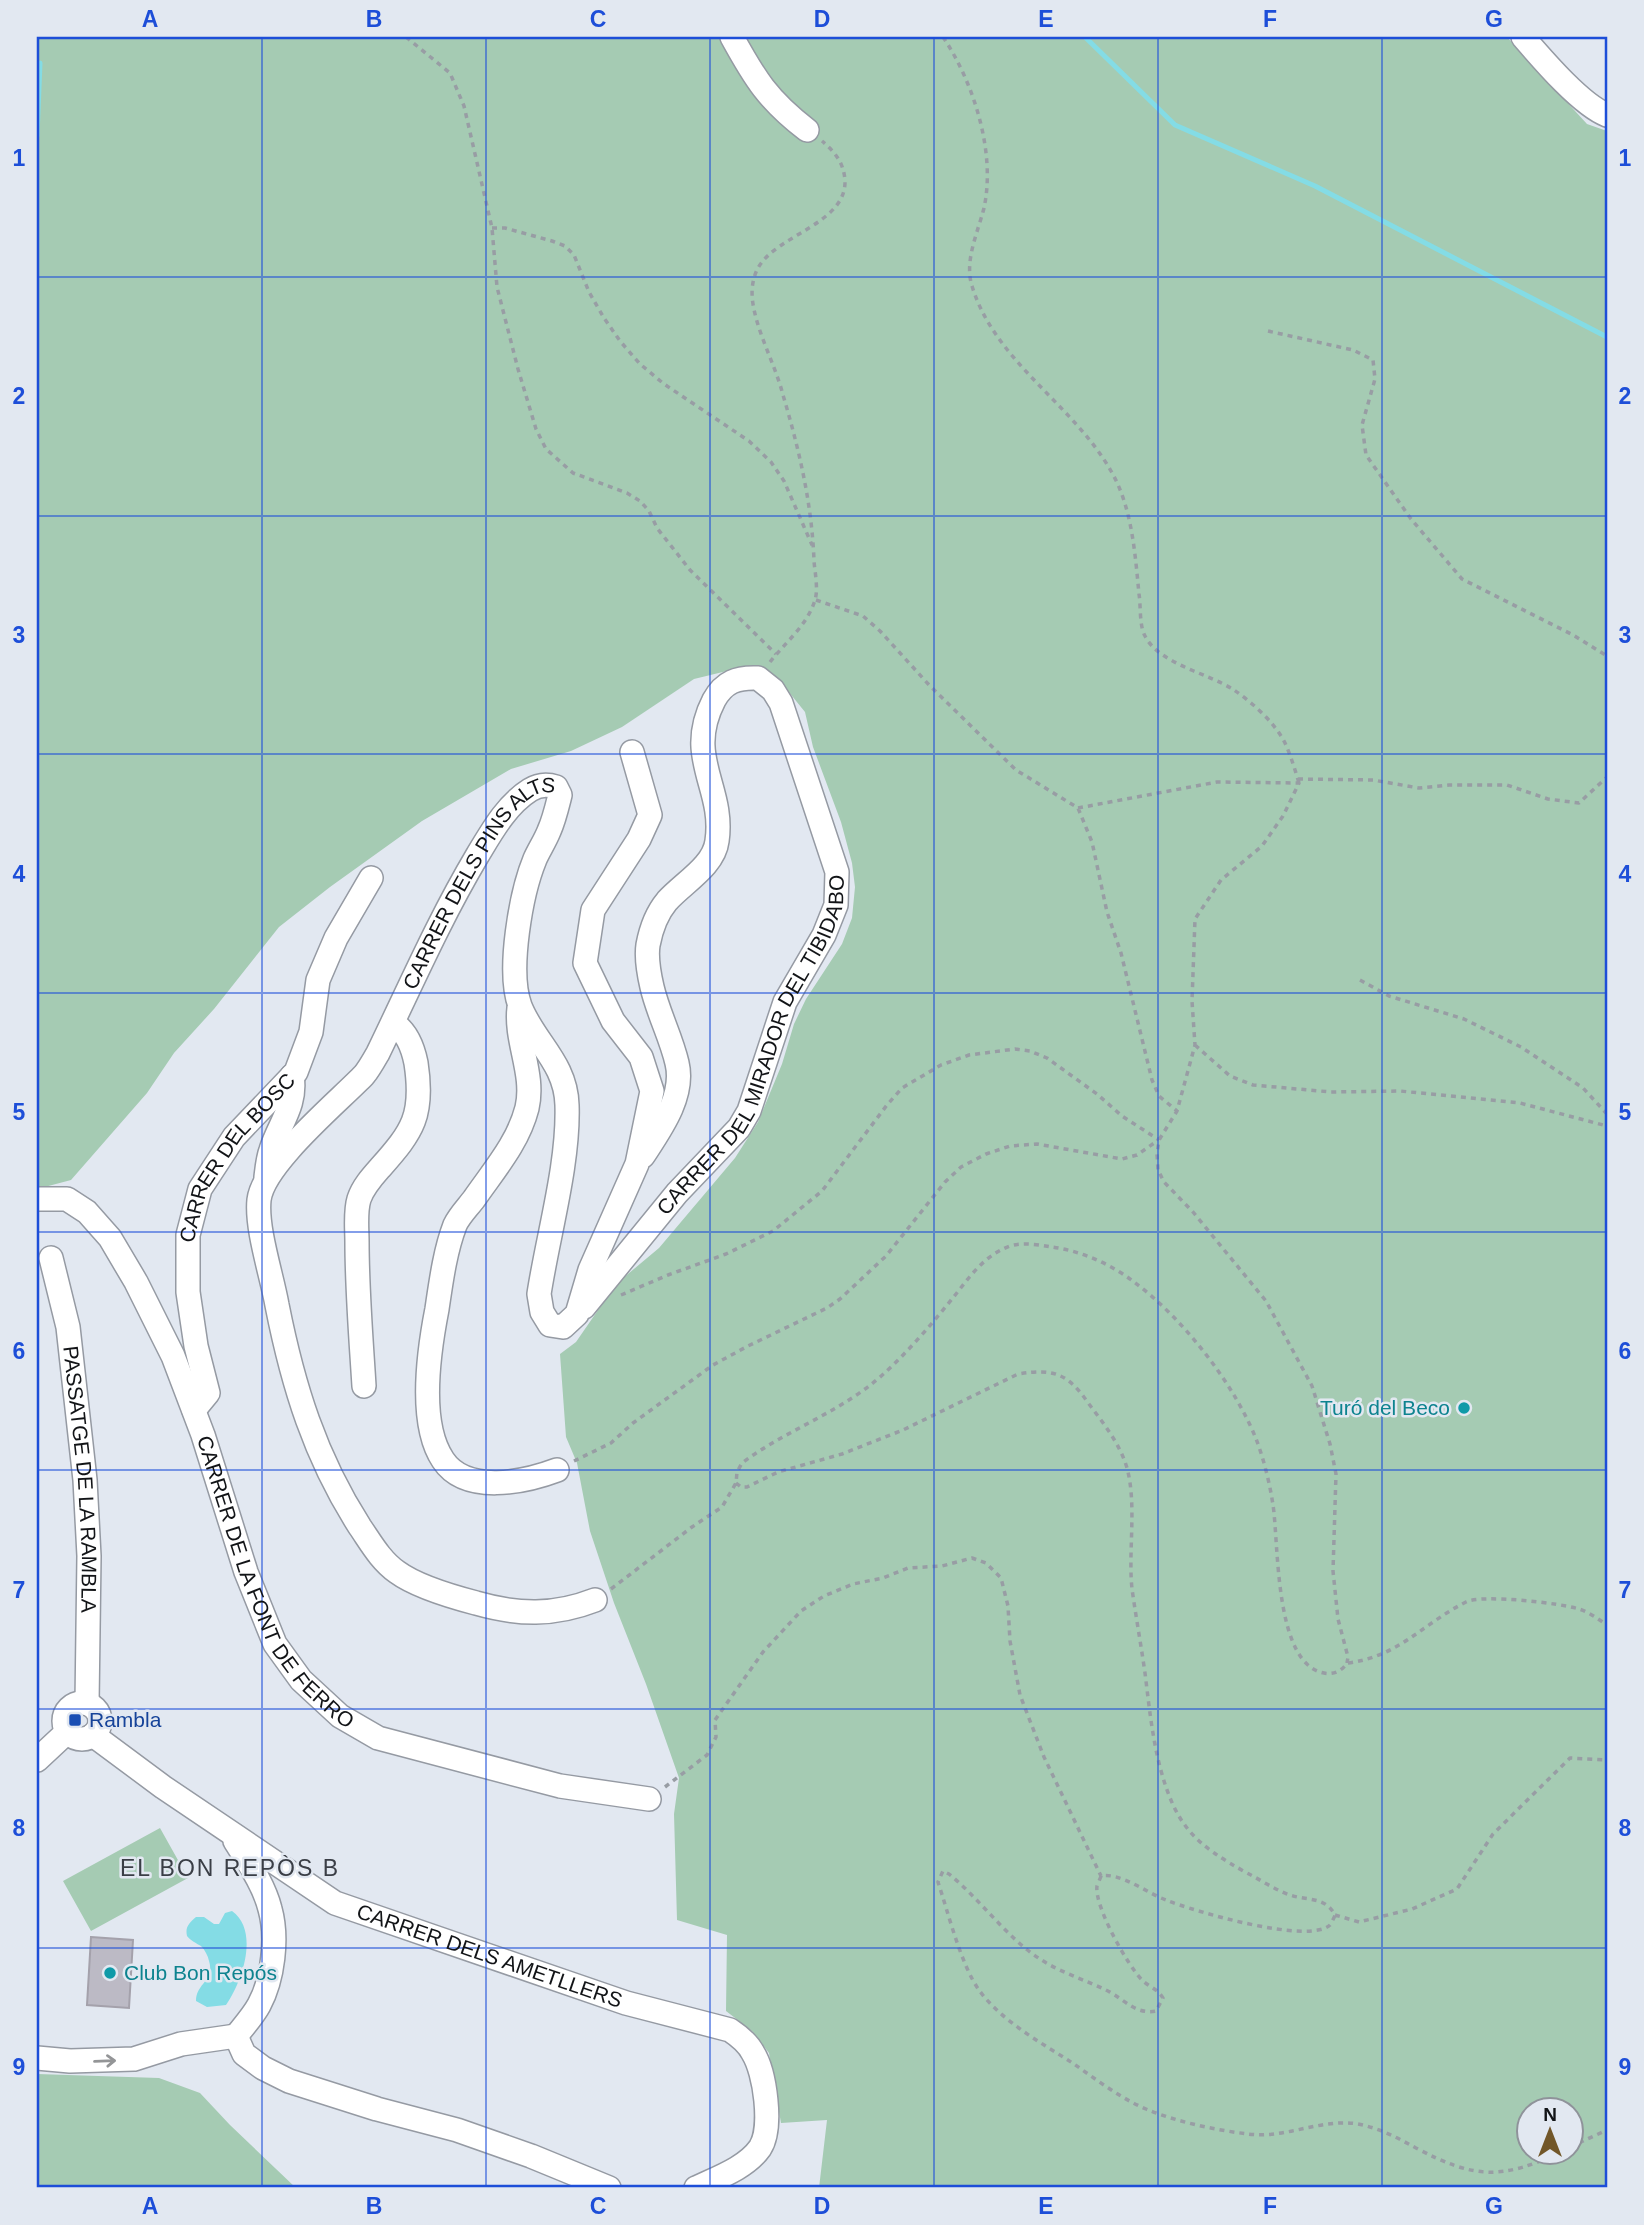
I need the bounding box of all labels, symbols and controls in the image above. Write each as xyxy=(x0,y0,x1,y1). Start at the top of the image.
text: A xyxy=(142,6,158,32)
text: B xyxy=(366,6,382,32)
text: C xyxy=(590,6,606,32)
text: D xyxy=(814,6,830,32)
text: E xyxy=(1038,6,1054,32)
text: F xyxy=(1263,6,1277,32)
text: G xyxy=(1485,6,1503,32)
text: 1 xyxy=(13,145,26,171)
text: 1 xyxy=(1619,145,1632,171)
text: 2 xyxy=(13,383,25,409)
text: 2 xyxy=(1619,383,1631,409)
text: 3 xyxy=(13,622,25,648)
text: 3 xyxy=(1619,622,1631,648)
street label: CARRER DELS PINS ALTS xyxy=(398,773,556,993)
text: 4 xyxy=(13,861,26,887)
text: 4 xyxy=(1619,861,1632,887)
street label: CARRER DEL MIRADOR DEL TIBIDABO xyxy=(652,874,848,1219)
street label: CARRER DEL BOSC xyxy=(175,1068,299,1245)
text: 5 xyxy=(13,1099,26,1125)
text: 5 xyxy=(1619,1099,1632,1125)
text: 6 xyxy=(13,1338,25,1364)
text: 6 xyxy=(1619,1338,1631,1364)
street label: PASSATGE DE LA RAMBLA xyxy=(59,1345,101,1613)
place label: Turó del Beco xyxy=(1320,1396,1450,1419)
marker: Turó del Beco xyxy=(1456,1400,1472,1416)
street label: CARRER DE LA FONT DE FERRO xyxy=(193,1433,358,1733)
text: 7 xyxy=(13,1577,25,1603)
text: 7 xyxy=(1619,1577,1631,1603)
place label: Rambla xyxy=(89,1708,162,1731)
marker: Rambla xyxy=(67,1712,83,1728)
text: 8 xyxy=(13,1815,26,1841)
text: 8 xyxy=(1619,1815,1632,1841)
district label: EL BON REPÒS B xyxy=(120,1855,340,1881)
street label: CARRER DELS AMETLLERS xyxy=(354,1899,625,2012)
place label: Club Bon Repós xyxy=(124,1961,277,1984)
marker: Club Bon Repós xyxy=(102,1965,118,1981)
text: 9 xyxy=(13,2054,25,2080)
one-way arrow xyxy=(93,2054,116,2068)
text: 9 xyxy=(1619,2054,1631,2080)
north arrow xyxy=(1514,2096,1584,2166)
text: N xyxy=(1543,2104,1557,2125)
text: A xyxy=(142,2193,158,2219)
text: B xyxy=(366,2193,382,2219)
text: C xyxy=(590,2193,606,2219)
text: D xyxy=(814,2193,830,2219)
text: E xyxy=(1038,2193,1054,2219)
text: F xyxy=(1263,2193,1277,2219)
text: G xyxy=(1485,2193,1503,2219)

